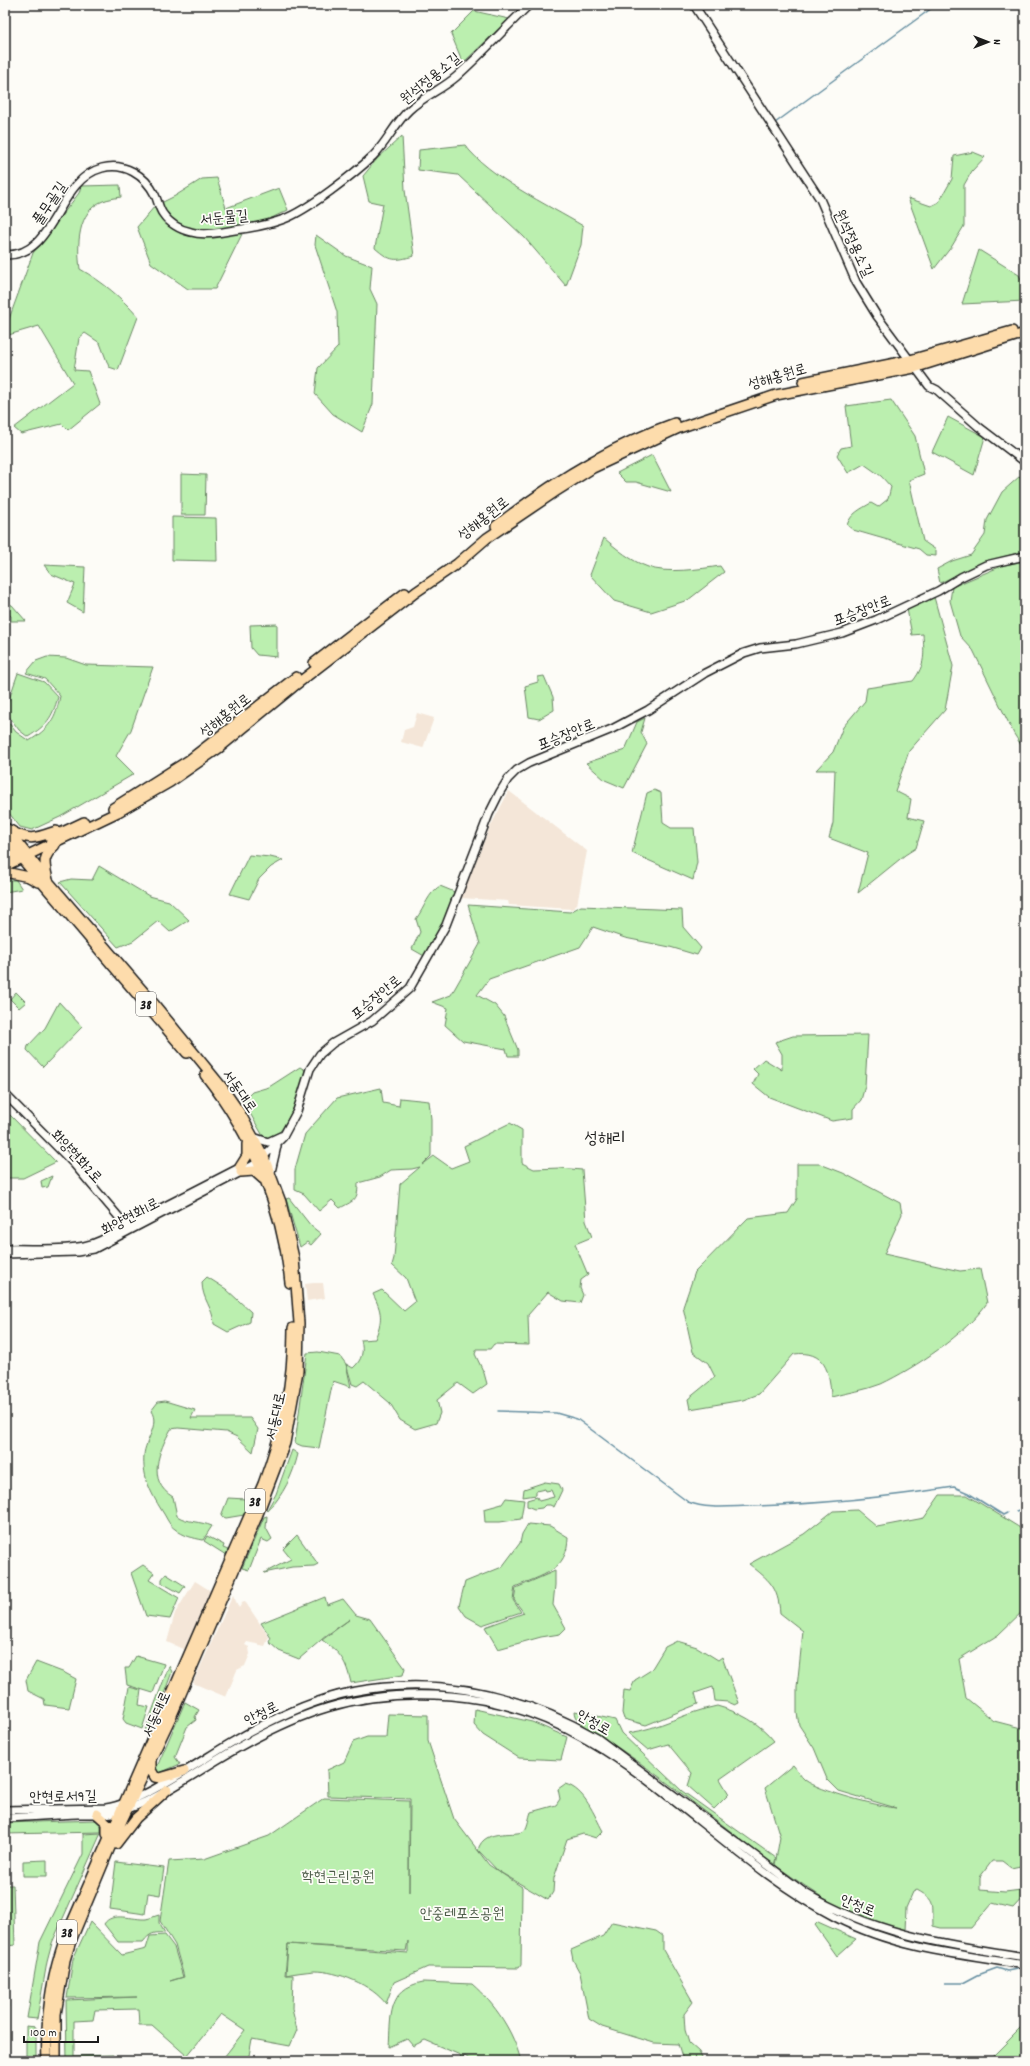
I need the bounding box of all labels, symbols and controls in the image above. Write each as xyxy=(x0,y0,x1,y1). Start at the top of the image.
north arrow xyxy=(968,22,1008,62)
text: N xyxy=(988,39,1004,45)
street label: 원석정용소길 xyxy=(396,48,466,111)
street label: 풀무골길 xyxy=(28,178,73,230)
street label: 서둔물길 xyxy=(199,206,249,232)
street label: 원석정용소길 xyxy=(827,206,877,281)
street label: 성해홍원로 xyxy=(746,359,810,397)
street label: 성해홍원로 xyxy=(454,492,515,547)
street label: 포승장안로 xyxy=(831,591,895,633)
street label: 성해홍원로 xyxy=(196,689,257,744)
street label: 포승장안로 xyxy=(535,714,599,757)
street label: 포승장안로 xyxy=(347,971,407,1026)
road number: 38 xyxy=(136,992,156,1016)
street label: 서동대로 xyxy=(216,1066,261,1118)
street label: 화양현화2로 xyxy=(45,1125,106,1189)
district label: 성해리 xyxy=(584,1128,626,1152)
street label: 화양현화1로 xyxy=(98,1193,164,1242)
street label: 서동대로 xyxy=(261,1391,293,1442)
road number: 38 xyxy=(245,1489,265,1513)
street label: 서동대로 xyxy=(138,1688,178,1741)
street label: 안청로 xyxy=(241,1697,283,1733)
street label: 안청로 xyxy=(572,1705,614,1742)
street label: 안현로서9길 xyxy=(29,1786,97,1810)
park label: 학현근린공원 xyxy=(302,1867,374,1889)
street label: 안청로 xyxy=(836,1890,878,1924)
park label: 안중레포츠공원 xyxy=(420,1904,504,1926)
road number: 38 xyxy=(57,1920,77,1944)
scale bar xyxy=(24,2018,98,2044)
text: 100 m xyxy=(30,2025,57,2042)

